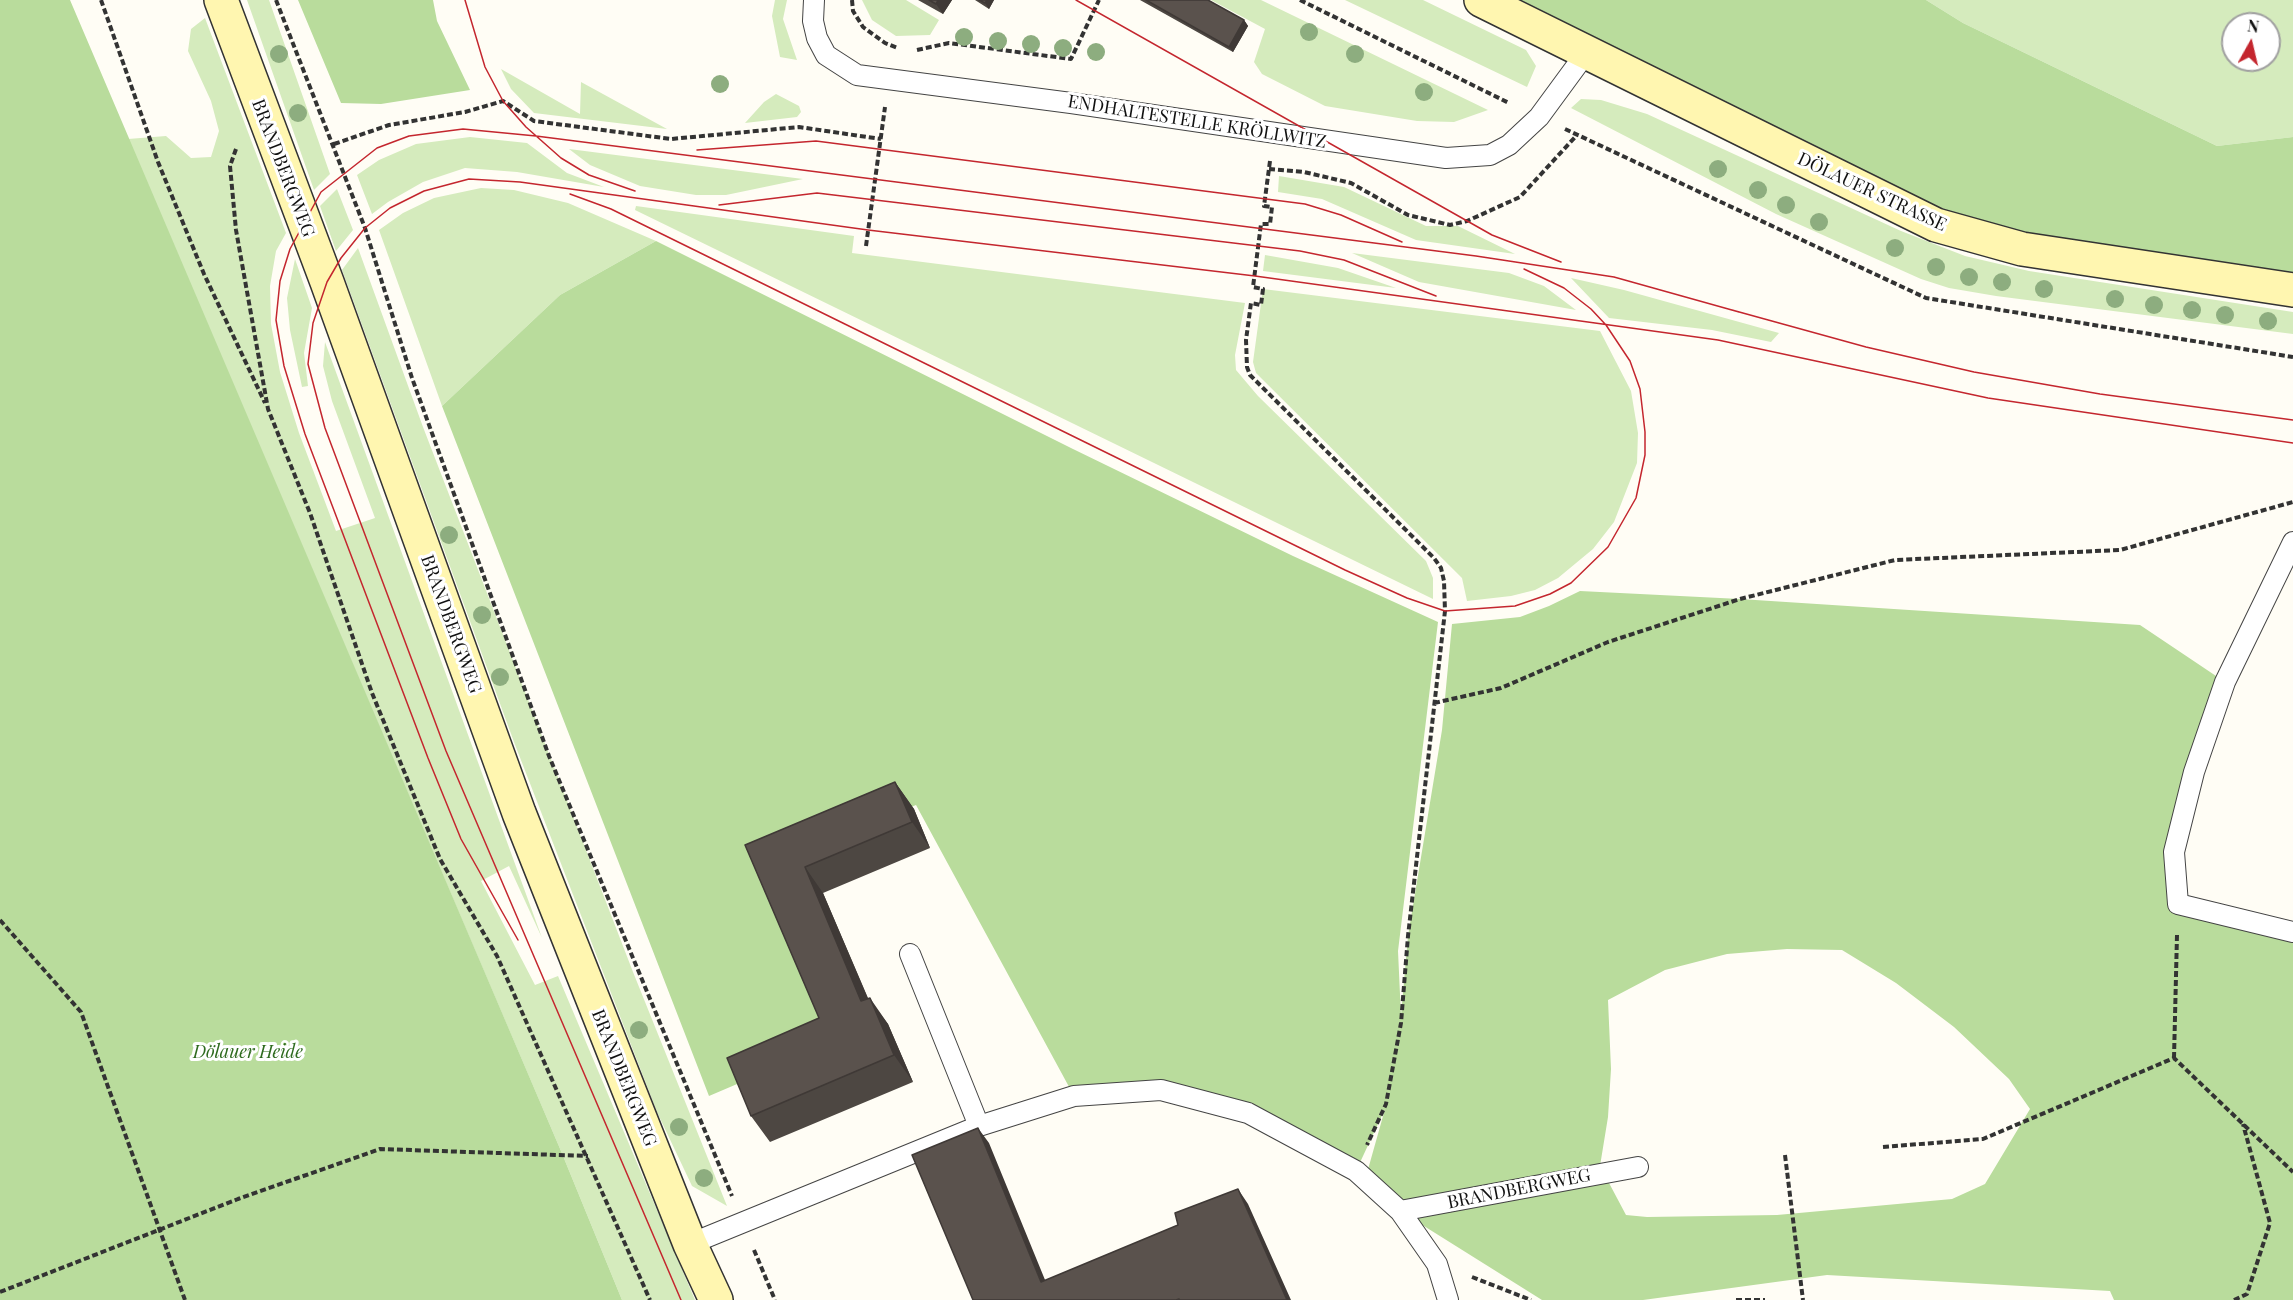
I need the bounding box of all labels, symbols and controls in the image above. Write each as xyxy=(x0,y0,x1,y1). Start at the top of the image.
north arrow xyxy=(2221,12,2281,72)
text: N xyxy=(2246,14,2260,37)
street label: ENDHALTESTELLE KRÖLLWITZ xyxy=(1066,91,1328,153)
street label: BRANDBERGWEG xyxy=(247,96,319,240)
street label: DÖLAUER STRASSE xyxy=(1794,148,1950,236)
street label: BRANDBERGWEG xyxy=(416,552,486,696)
street label: BRANDBERGWEG xyxy=(587,1006,661,1150)
park label: Dölauer Heide xyxy=(193,1041,303,1063)
street label: BRANDBERGWEG xyxy=(1445,1165,1593,1213)

